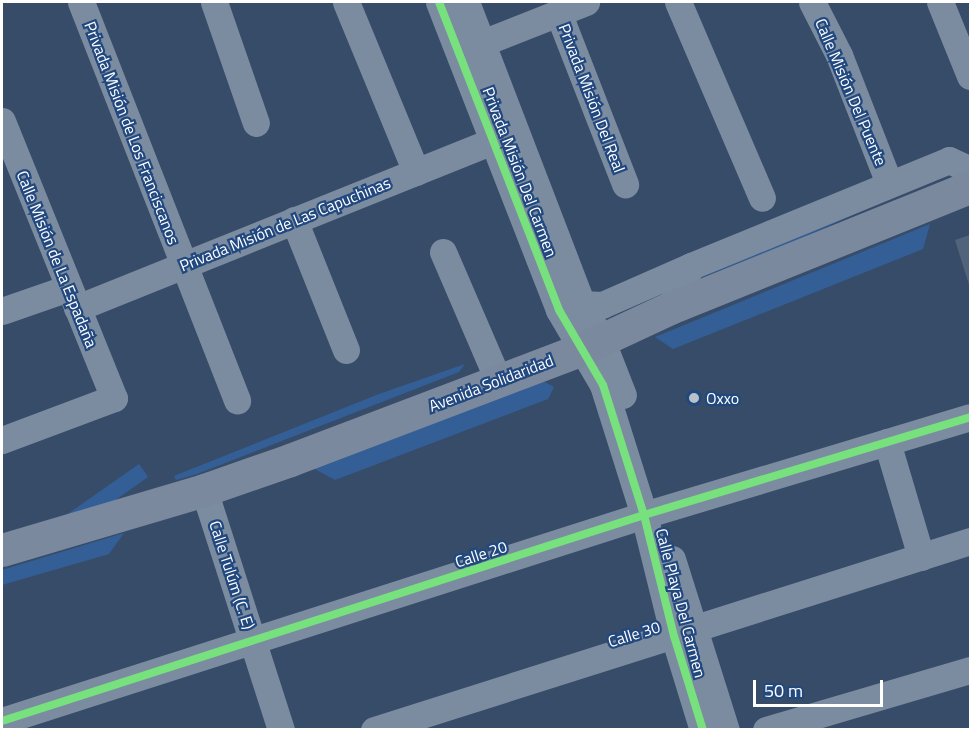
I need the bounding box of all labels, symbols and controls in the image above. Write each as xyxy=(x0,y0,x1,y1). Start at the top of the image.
street label: Calle Misión Del Puente xyxy=(811,15,891,169)
street label: Privada Misión de Los Franciscanos xyxy=(81,19,183,247)
street label: Privada Misión Del Real xyxy=(555,21,629,175)
street label: Privada Misión Del Carmen xyxy=(479,84,561,260)
street label: Calle Misión de La Espadaña xyxy=(13,168,101,350)
street label: Privada Misión de Las Capuchinas xyxy=(177,173,393,275)
street label: Avenida Solidaridad xyxy=(426,350,556,416)
place label: Oxxo xyxy=(706,388,739,408)
marker: Oxxo xyxy=(687,391,701,405)
street label: Calle Tulúm (C. E) xyxy=(205,518,259,632)
street label: Calle Playa Del Carmen xyxy=(652,526,710,680)
street label: Calle 20 xyxy=(453,537,509,571)
street label: Calle 30 xyxy=(606,617,662,651)
scale bar xyxy=(756,668,886,706)
text: 50 m xyxy=(764,677,803,704)

